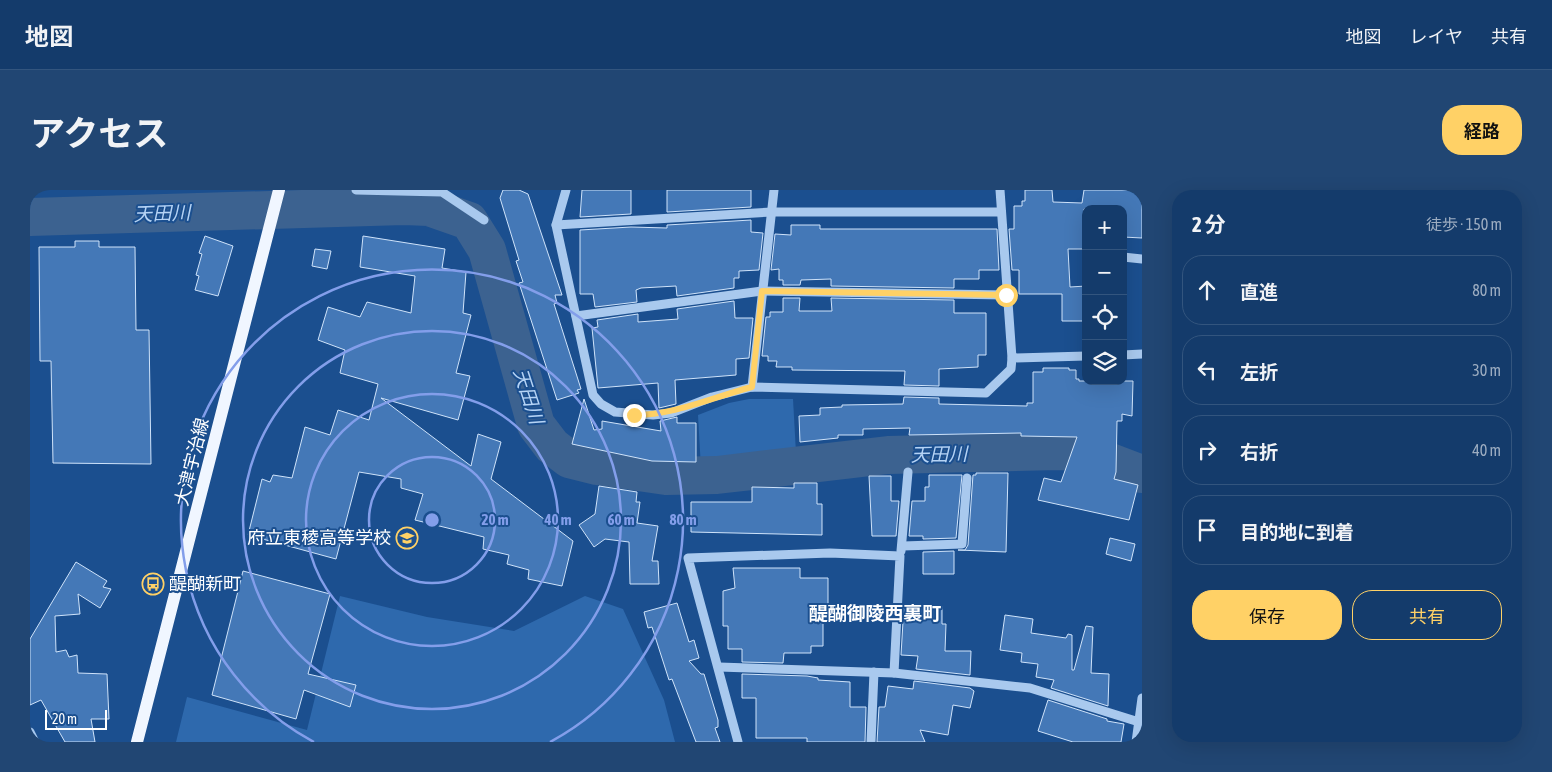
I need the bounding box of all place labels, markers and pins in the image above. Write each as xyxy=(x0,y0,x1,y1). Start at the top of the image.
centre of rings xyxy=(423,511,441,529)
school or university icon: 府立東稜高等学校 xyxy=(395,526,419,550)
place label: 府立東稜高等学校 xyxy=(247,527,391,548)
bus stop icon: 醍醐新町 xyxy=(141,572,165,596)
place label: 醍醐新町 xyxy=(169,573,241,594)

